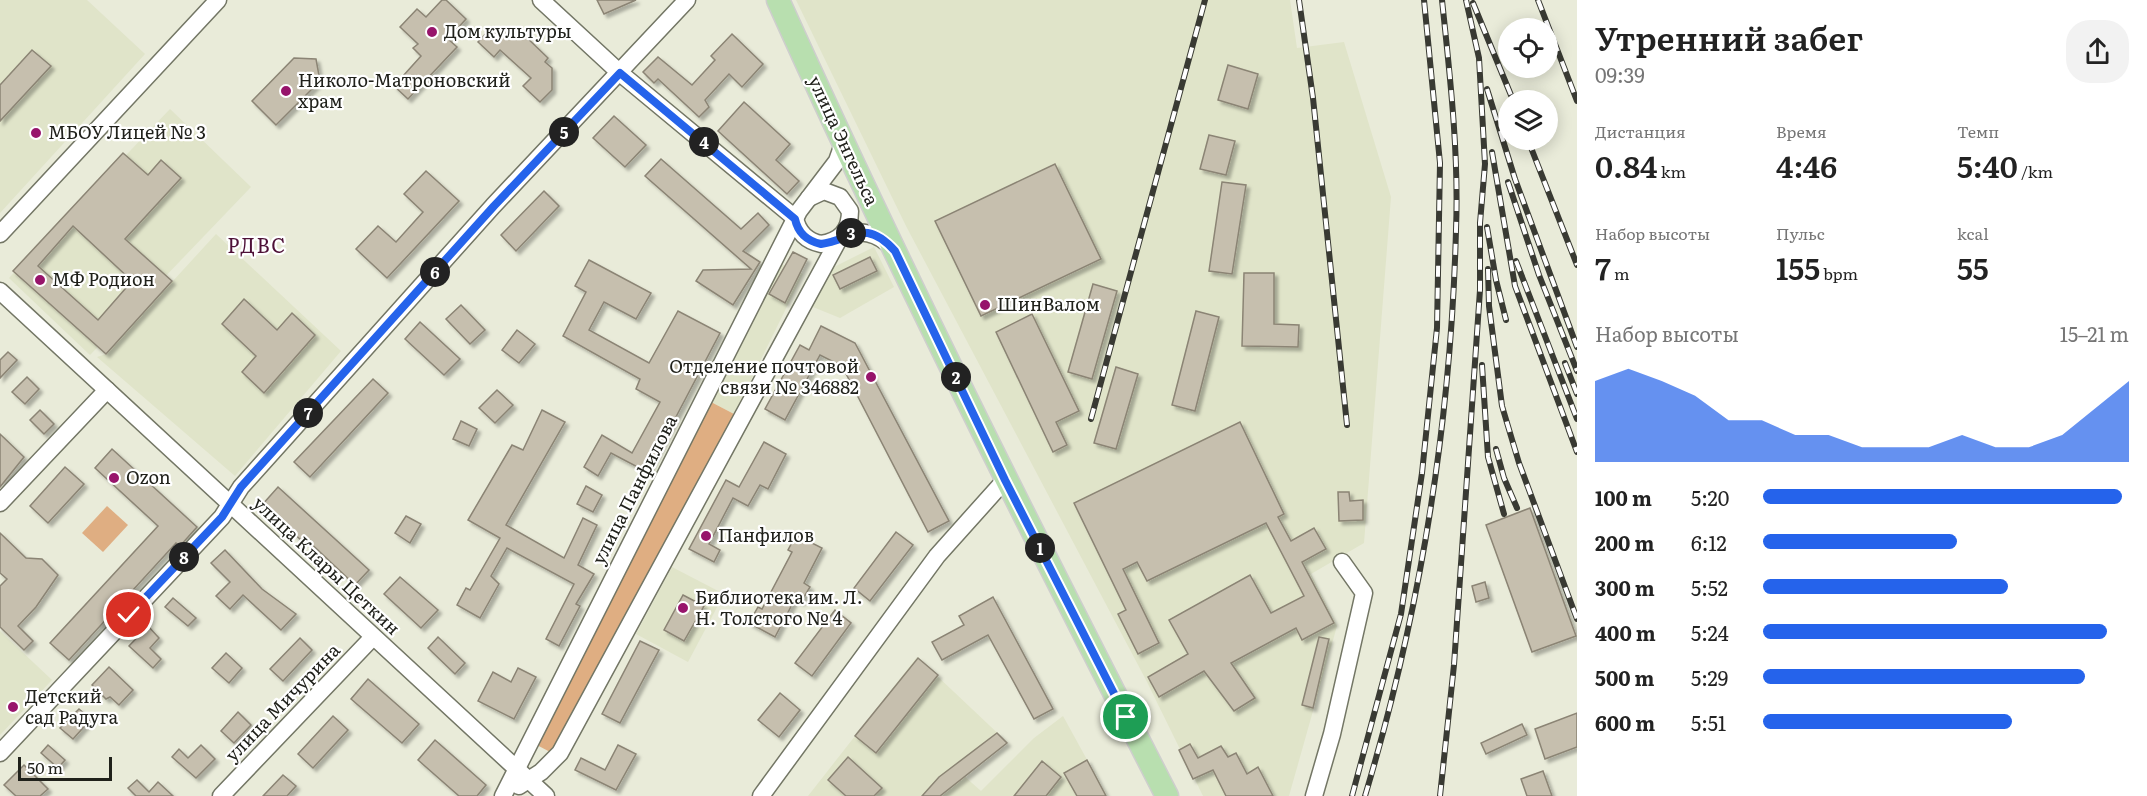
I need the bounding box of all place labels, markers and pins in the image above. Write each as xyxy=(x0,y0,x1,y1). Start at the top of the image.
place label: Дом культуры xyxy=(444,17,572,44)
marker: Дом культуры xyxy=(425,25,439,39)
place label: Николо-Матроновский храм xyxy=(298,66,511,114)
marker: Николо-Матроновский храм xyxy=(279,84,293,98)
pin: 5 xyxy=(549,117,579,147)
place label: МБОУ Лицей № 3 xyxy=(48,118,206,145)
marker: МБОУ Лицей № 3 xyxy=(29,126,43,140)
pin: 4 xyxy=(689,127,719,157)
pin: 3 xyxy=(836,218,866,248)
pin: 6 xyxy=(420,257,450,287)
place label: МФ Родион xyxy=(52,265,155,292)
marker: МФ Родион xyxy=(33,273,47,287)
place label: ШинВалом xyxy=(997,290,1100,317)
marker: ШинВалом xyxy=(978,298,992,312)
place label: Отделение почтовой связи № 346882 xyxy=(669,352,859,400)
pin: 2 xyxy=(941,362,971,392)
marker: Отделение почтовой связи № 346882 xyxy=(864,370,878,384)
pin: 7 xyxy=(293,398,323,428)
place label: Ozon xyxy=(126,463,171,490)
marker: Ozon xyxy=(107,471,121,485)
place label: Панфилов xyxy=(718,521,814,548)
marker: Панфилов xyxy=(699,529,713,543)
pin: 1 xyxy=(1025,533,1055,563)
pin: 8 xyxy=(169,542,199,572)
place label: Библиотека им. Л. Н. Толстого № 4 xyxy=(695,583,863,631)
pin xyxy=(103,589,154,640)
marker: Библиотека им. Л. Н. Толстого № 4 xyxy=(676,601,690,615)
place label: Детский сад Радуга xyxy=(25,682,118,730)
pin xyxy=(1100,691,1151,742)
marker: Детский сад Радуга xyxy=(6,700,20,714)

